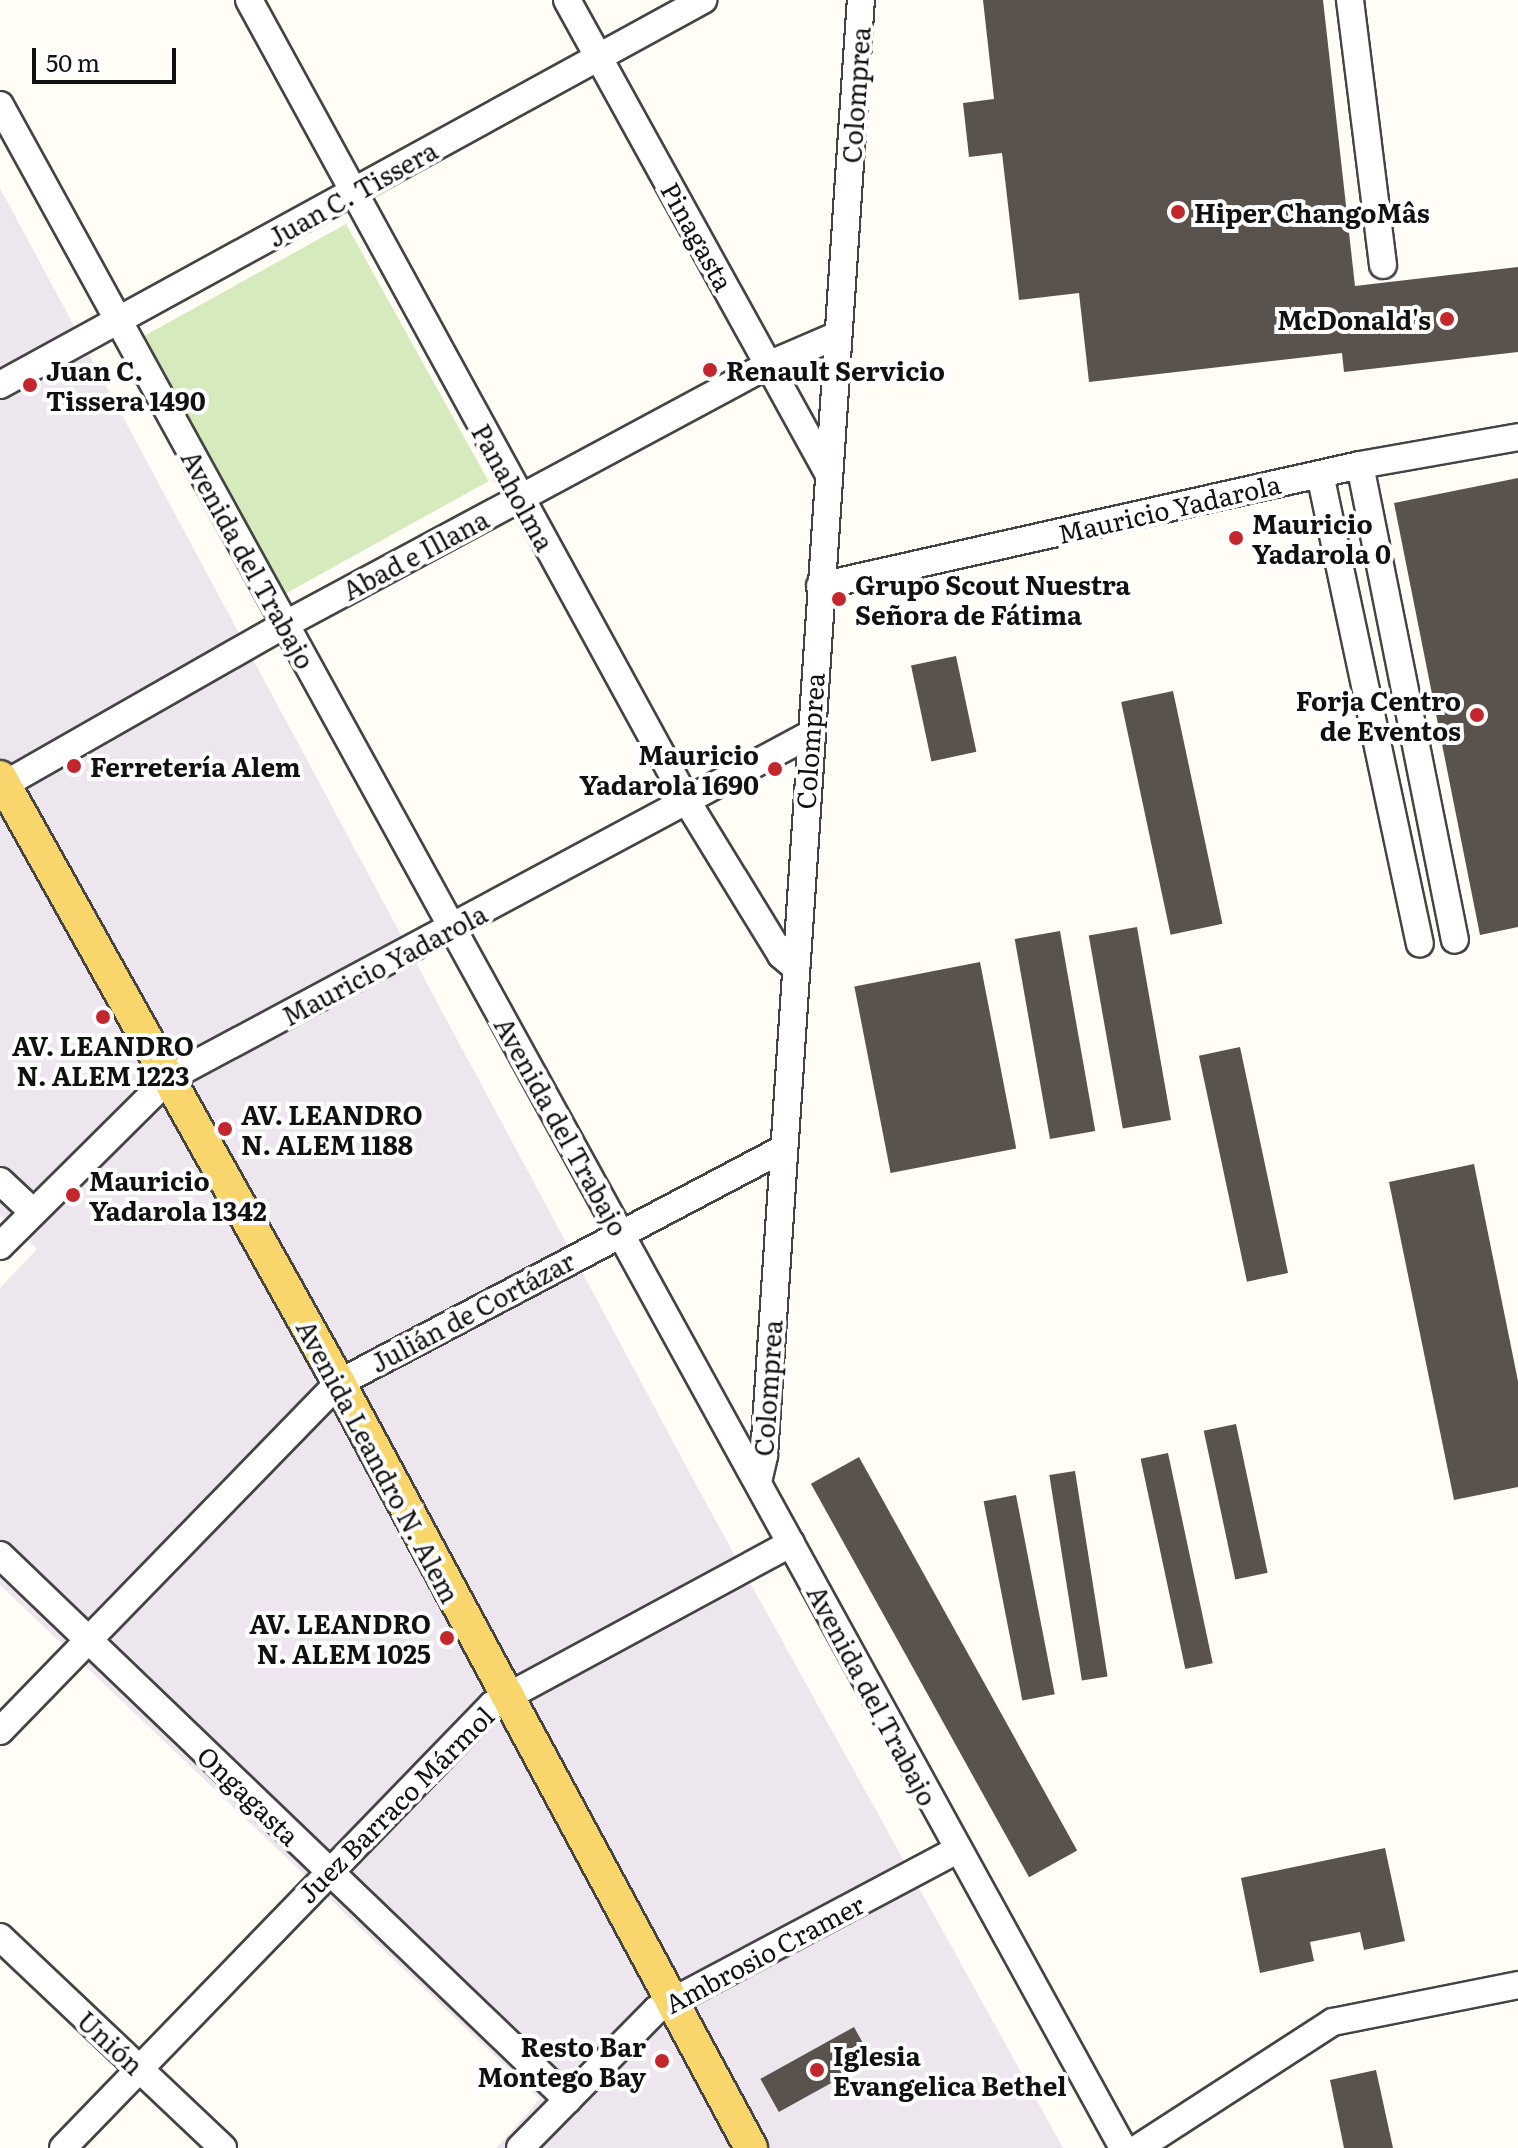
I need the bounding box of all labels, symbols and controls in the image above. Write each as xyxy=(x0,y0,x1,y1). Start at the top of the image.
street label: Colomprea xyxy=(835,26,875,164)
scale bar xyxy=(36,32,180,82)
text: 50 m xyxy=(46,44,100,79)
street label: Juan C. Tissera xyxy=(262,134,442,252)
street label: Pinagasta xyxy=(655,176,741,296)
place label: Hiper ChangoMâs xyxy=(1194,196,1430,228)
marker: Hiper ChangoMâs xyxy=(1169,203,1187,221)
place label: McDonald's xyxy=(1277,303,1431,335)
marker: McDonald's xyxy=(1438,310,1456,328)
place label: Juan C. Tissera 1490 xyxy=(46,354,206,416)
place label: Renault Servicio xyxy=(726,354,945,386)
marker: Renault Servicio xyxy=(701,361,719,379)
marker: Juan C. Tissera 1490 xyxy=(21,376,39,394)
street label: Panaholma xyxy=(466,418,562,556)
street label: Avenida del Trabajo xyxy=(176,444,322,674)
street label: Mauricio Yadarola xyxy=(1055,467,1283,549)
street label: Abad e Illana xyxy=(337,502,493,606)
place label: Mauricio Yadarola 0 xyxy=(1252,507,1391,568)
marker: Mauricio Yadarola 0 xyxy=(1227,529,1245,547)
place label: Grupo Scout Nuestra Señora de Fátima xyxy=(855,568,1131,630)
marker: Grupo Scout Nuestra Señora de Fátima xyxy=(830,590,848,608)
street label: Colomprea xyxy=(789,672,829,810)
place label: Forja Centro de Eventos xyxy=(1296,684,1461,746)
marker: Forja Centro de Eventos xyxy=(1468,706,1486,724)
place label: Mauricio Yadarola 1690 xyxy=(579,738,759,800)
place label: Ferretería Alem xyxy=(90,750,301,782)
marker: Ferretería Alem xyxy=(65,757,83,775)
marker: Mauricio Yadarola 1690 xyxy=(766,760,784,778)
street label: Mauricio Yadarola xyxy=(276,897,492,1031)
marker: AV. LEANDRO N. ALEM 1223 xyxy=(94,1008,112,1026)
street label: Avenida del Trabajo xyxy=(489,1011,635,1241)
place label: AV. LEANDRO N. ALEM 1223 xyxy=(12,1029,194,1090)
place label: AV. LEANDRO N. ALEM 1188 xyxy=(241,1098,423,1160)
marker: AV. LEANDRO N. ALEM 1188 xyxy=(216,1120,234,1138)
place label: Mauricio Yadarola 1342 xyxy=(89,1164,267,1226)
marker: Mauricio Yadarola 1342 xyxy=(64,1186,82,1204)
street label: Julián de Cortázar xyxy=(365,1244,579,1378)
street label: Avenida Leandro N. Alem xyxy=(291,1314,467,1608)
street label: Colomprea xyxy=(747,1319,787,1457)
street label: Avenida del Trabajo xyxy=(802,1579,944,1811)
place label: AV. LEANDRO N. ALEM 1025 xyxy=(249,1607,431,1668)
marker: AV. LEANDRO N. ALEM 1025 xyxy=(438,1629,456,1647)
street label: Juez Barraco Mármol xyxy=(291,1700,499,1908)
street label: Ongagasta xyxy=(192,1739,306,1851)
street label: Ambrosio Cramer xyxy=(659,1887,869,2019)
street label: Unión xyxy=(72,2004,150,2080)
place label: Resto Bar Montego Bay xyxy=(477,2030,646,2092)
place label: Iglesia Evangelica Bethel xyxy=(833,2039,1067,2100)
marker: Resto Bar Montego Bay xyxy=(653,2052,671,2070)
marker: Iglesia Evangelica Bethel xyxy=(808,2061,826,2079)

